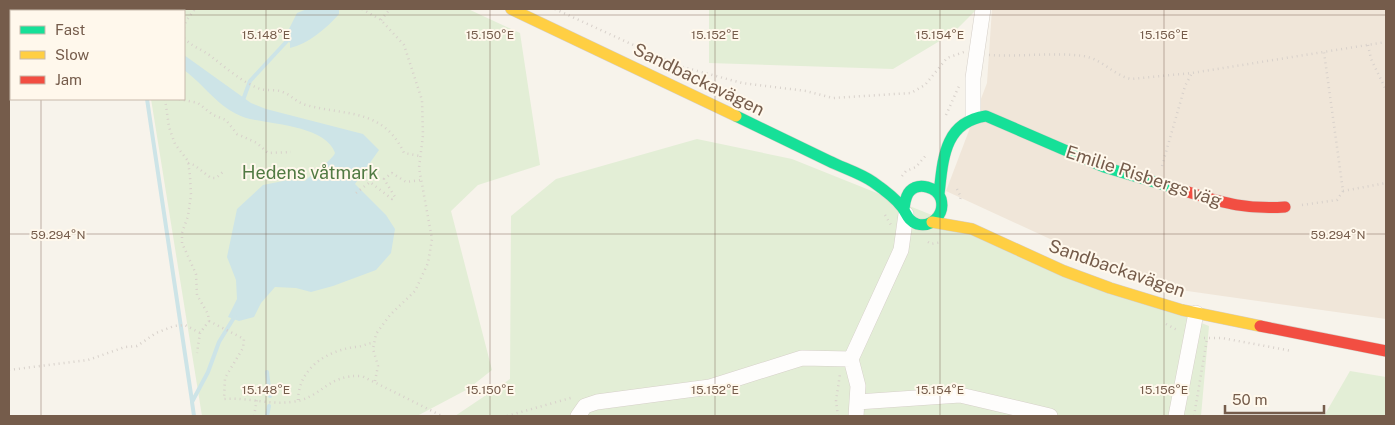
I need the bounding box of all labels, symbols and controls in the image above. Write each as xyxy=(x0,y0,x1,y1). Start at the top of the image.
legend xyxy=(10,10,185,100)
text: Fast xyxy=(55,21,85,38)
text: 15.148°E xyxy=(242,28,290,42)
text: 15.150°E xyxy=(466,28,514,42)
text: 15.152°E xyxy=(691,28,739,42)
text: 15.154°E xyxy=(916,28,964,42)
text: 15.156°E xyxy=(1140,28,1188,42)
street label: Sandbackavägen xyxy=(630,38,768,120)
text: Slow xyxy=(55,46,90,63)
text: Jam xyxy=(55,71,82,88)
street label: Emilie Risbergs väg xyxy=(1063,141,1225,211)
park label: Hedens våtmark xyxy=(242,162,378,183)
text: 59.294°N xyxy=(31,228,85,242)
text: 59.294°N xyxy=(1311,228,1365,242)
street label: Sandbackavägen xyxy=(1046,235,1188,301)
scale bar xyxy=(1225,382,1324,414)
text: 15.148°E xyxy=(242,383,290,397)
text: 15.150°E xyxy=(466,383,514,397)
text: 15.152°E xyxy=(691,383,739,397)
text: 15.154°E xyxy=(916,383,964,397)
text: 15.156°E xyxy=(1140,383,1188,397)
text: 50 m xyxy=(1232,391,1267,408)

